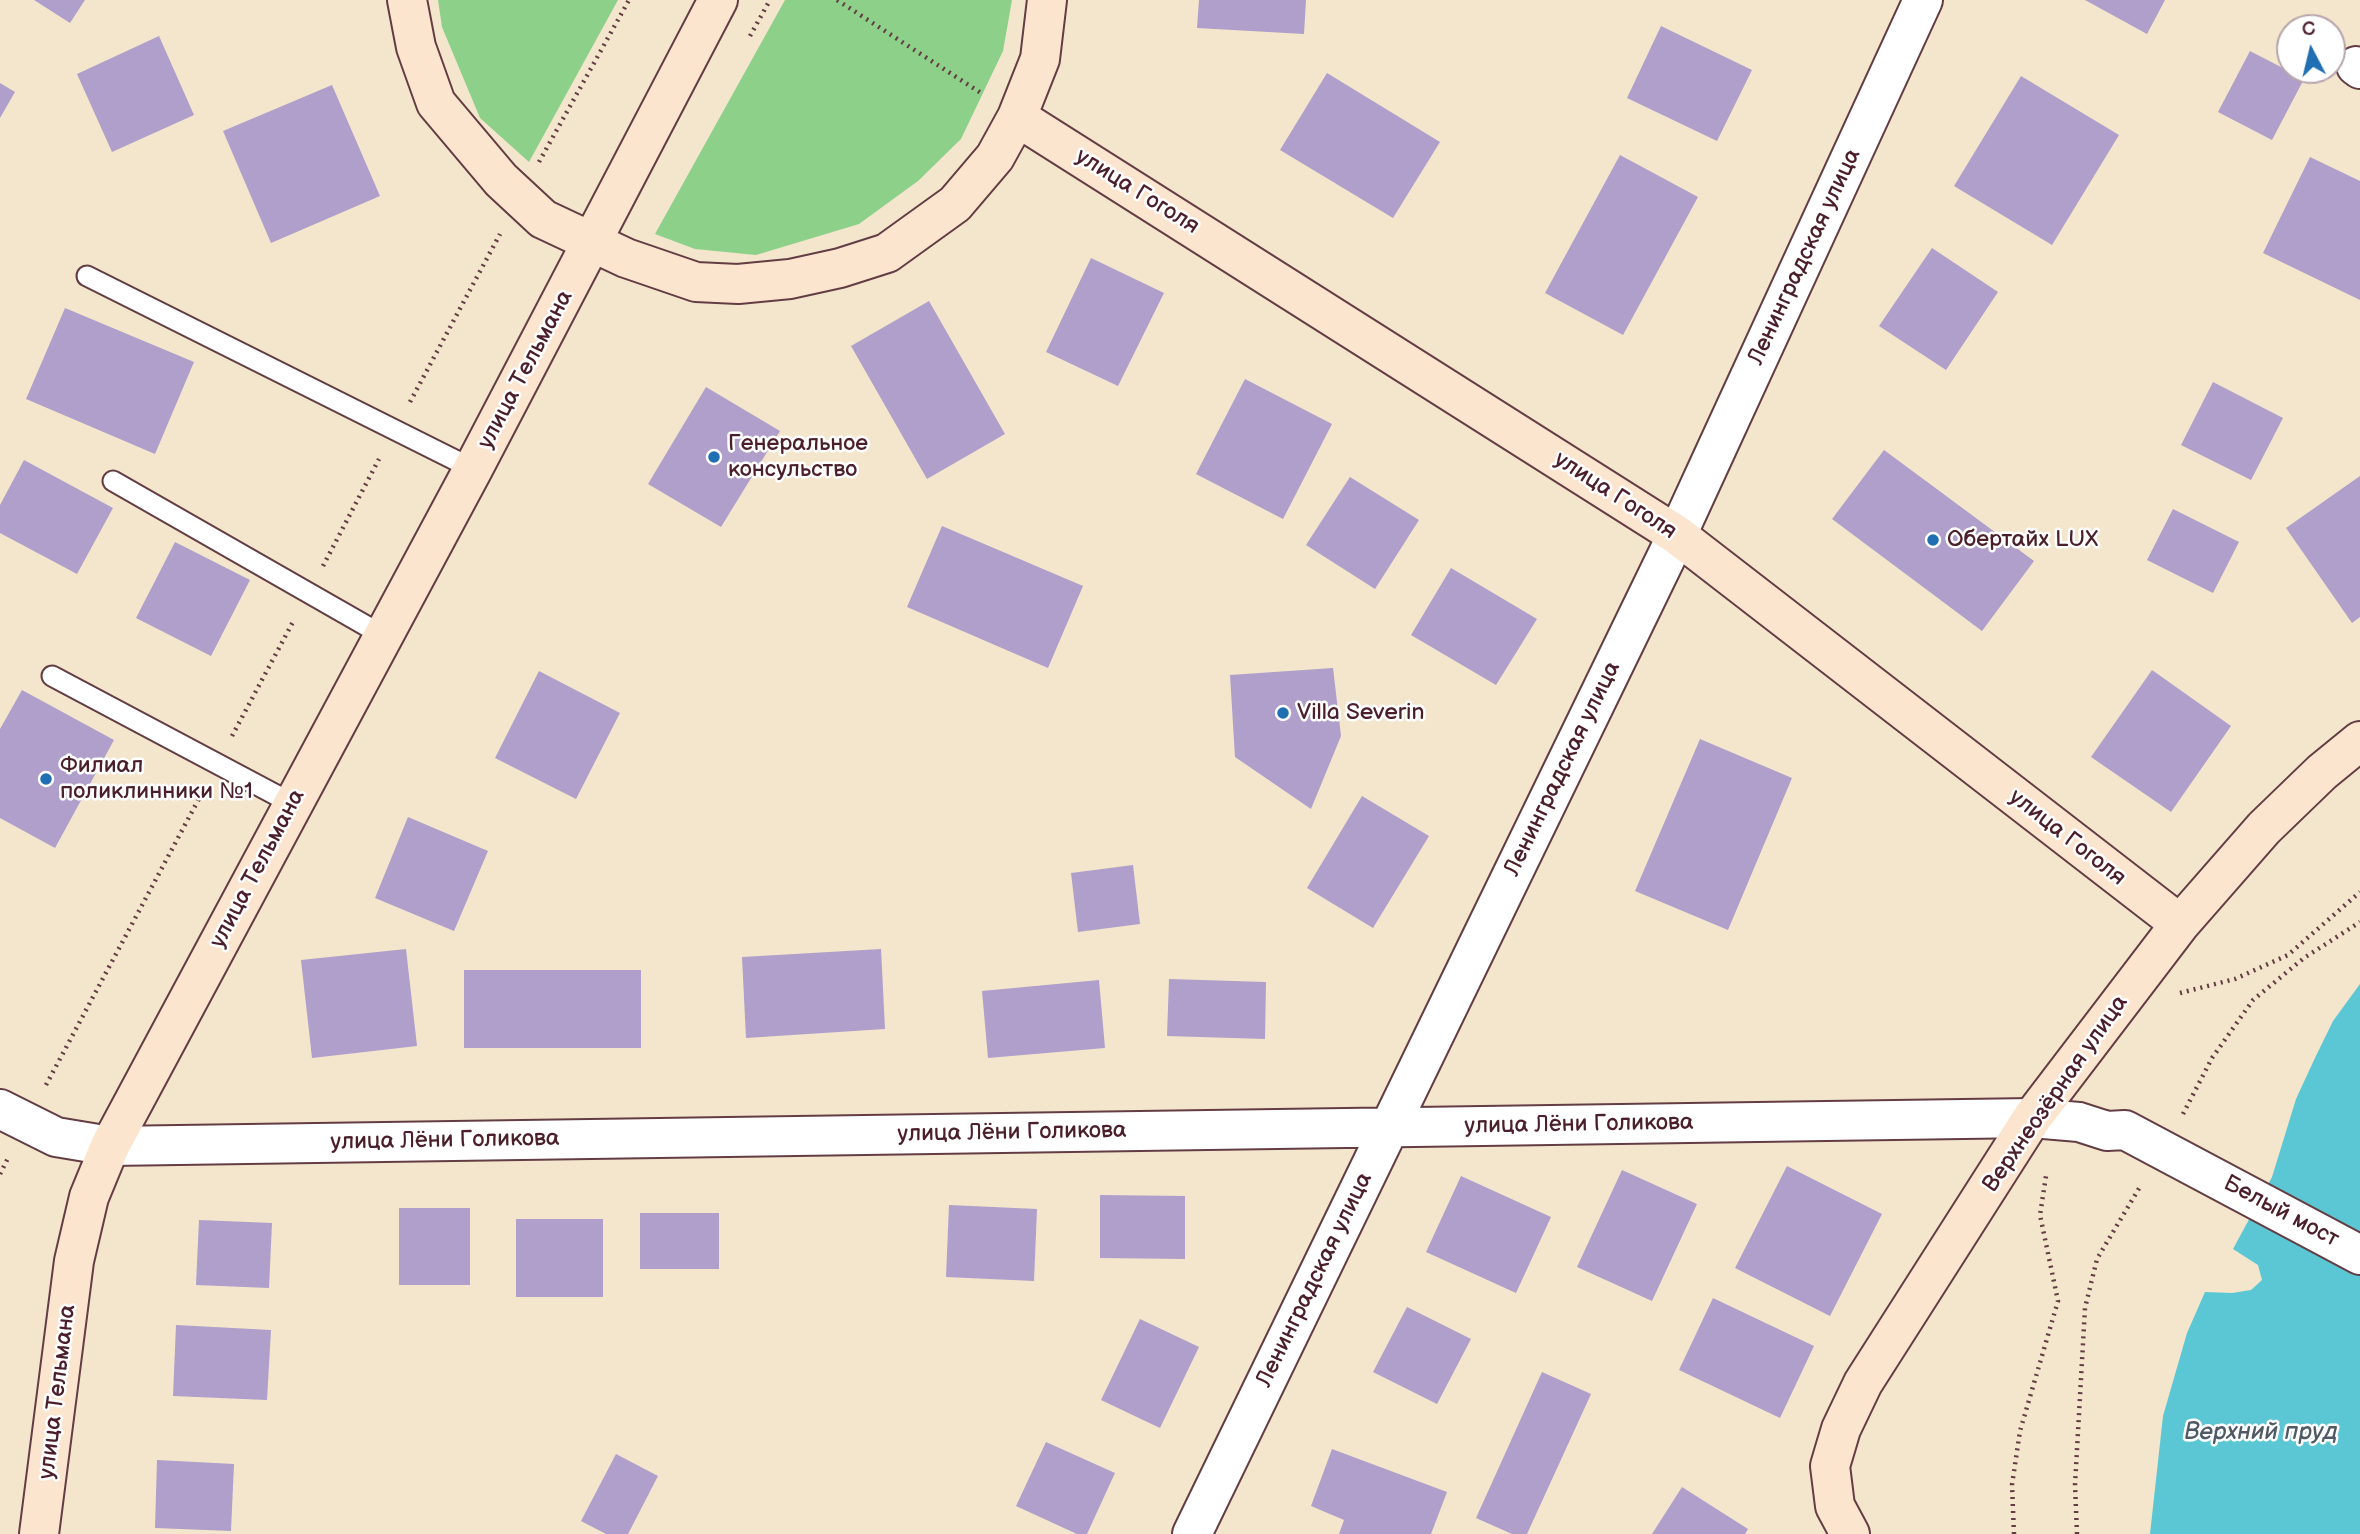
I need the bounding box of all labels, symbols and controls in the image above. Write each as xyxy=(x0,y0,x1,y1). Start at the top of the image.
north arrow xyxy=(2276,14,2346,84)
text: С xyxy=(2301,17,2317,42)
street label: улица Гоголя xyxy=(1070,143,1204,241)
street label: Ленинградская улица xyxy=(1743,145,1867,369)
street label: улица Тельмана xyxy=(473,286,579,454)
place label: Генеральное консульство xyxy=(728,430,868,484)
street label: улица Гоголя xyxy=(1549,446,1681,546)
marker: Генеральное консульство xyxy=(706,449,722,465)
place label: Обертайх LUX xyxy=(1947,526,2098,554)
marker: Обертайх LUX xyxy=(1925,532,1941,548)
street label: Ленинградская улица xyxy=(1499,657,1627,881)
place label: Villa Severin xyxy=(1297,699,1424,727)
marker: Villa Severin xyxy=(1275,705,1291,721)
place label: Филиал поликлинники №1 xyxy=(60,752,253,806)
marker: Филиал поликлинники №1 xyxy=(38,771,54,787)
street label: улица Гоголя xyxy=(2003,784,2131,892)
street label: улица Тельмана xyxy=(205,785,311,953)
street label: Верхнеозёрная улица xyxy=(1978,990,2134,1198)
street label: улица Лёни Голикова xyxy=(1464,1109,1694,1141)
street label: улица Лёни Голикова xyxy=(897,1117,1127,1149)
street label: улица Лёни Голикова xyxy=(330,1125,560,1157)
street label: Ленинградская улица xyxy=(1251,1168,1379,1392)
street label: Белый мост xyxy=(2219,1170,2343,1254)
street label: улица Тельмана xyxy=(34,1303,82,1481)
water label: Верхний пруд xyxy=(2184,1419,2338,1447)

